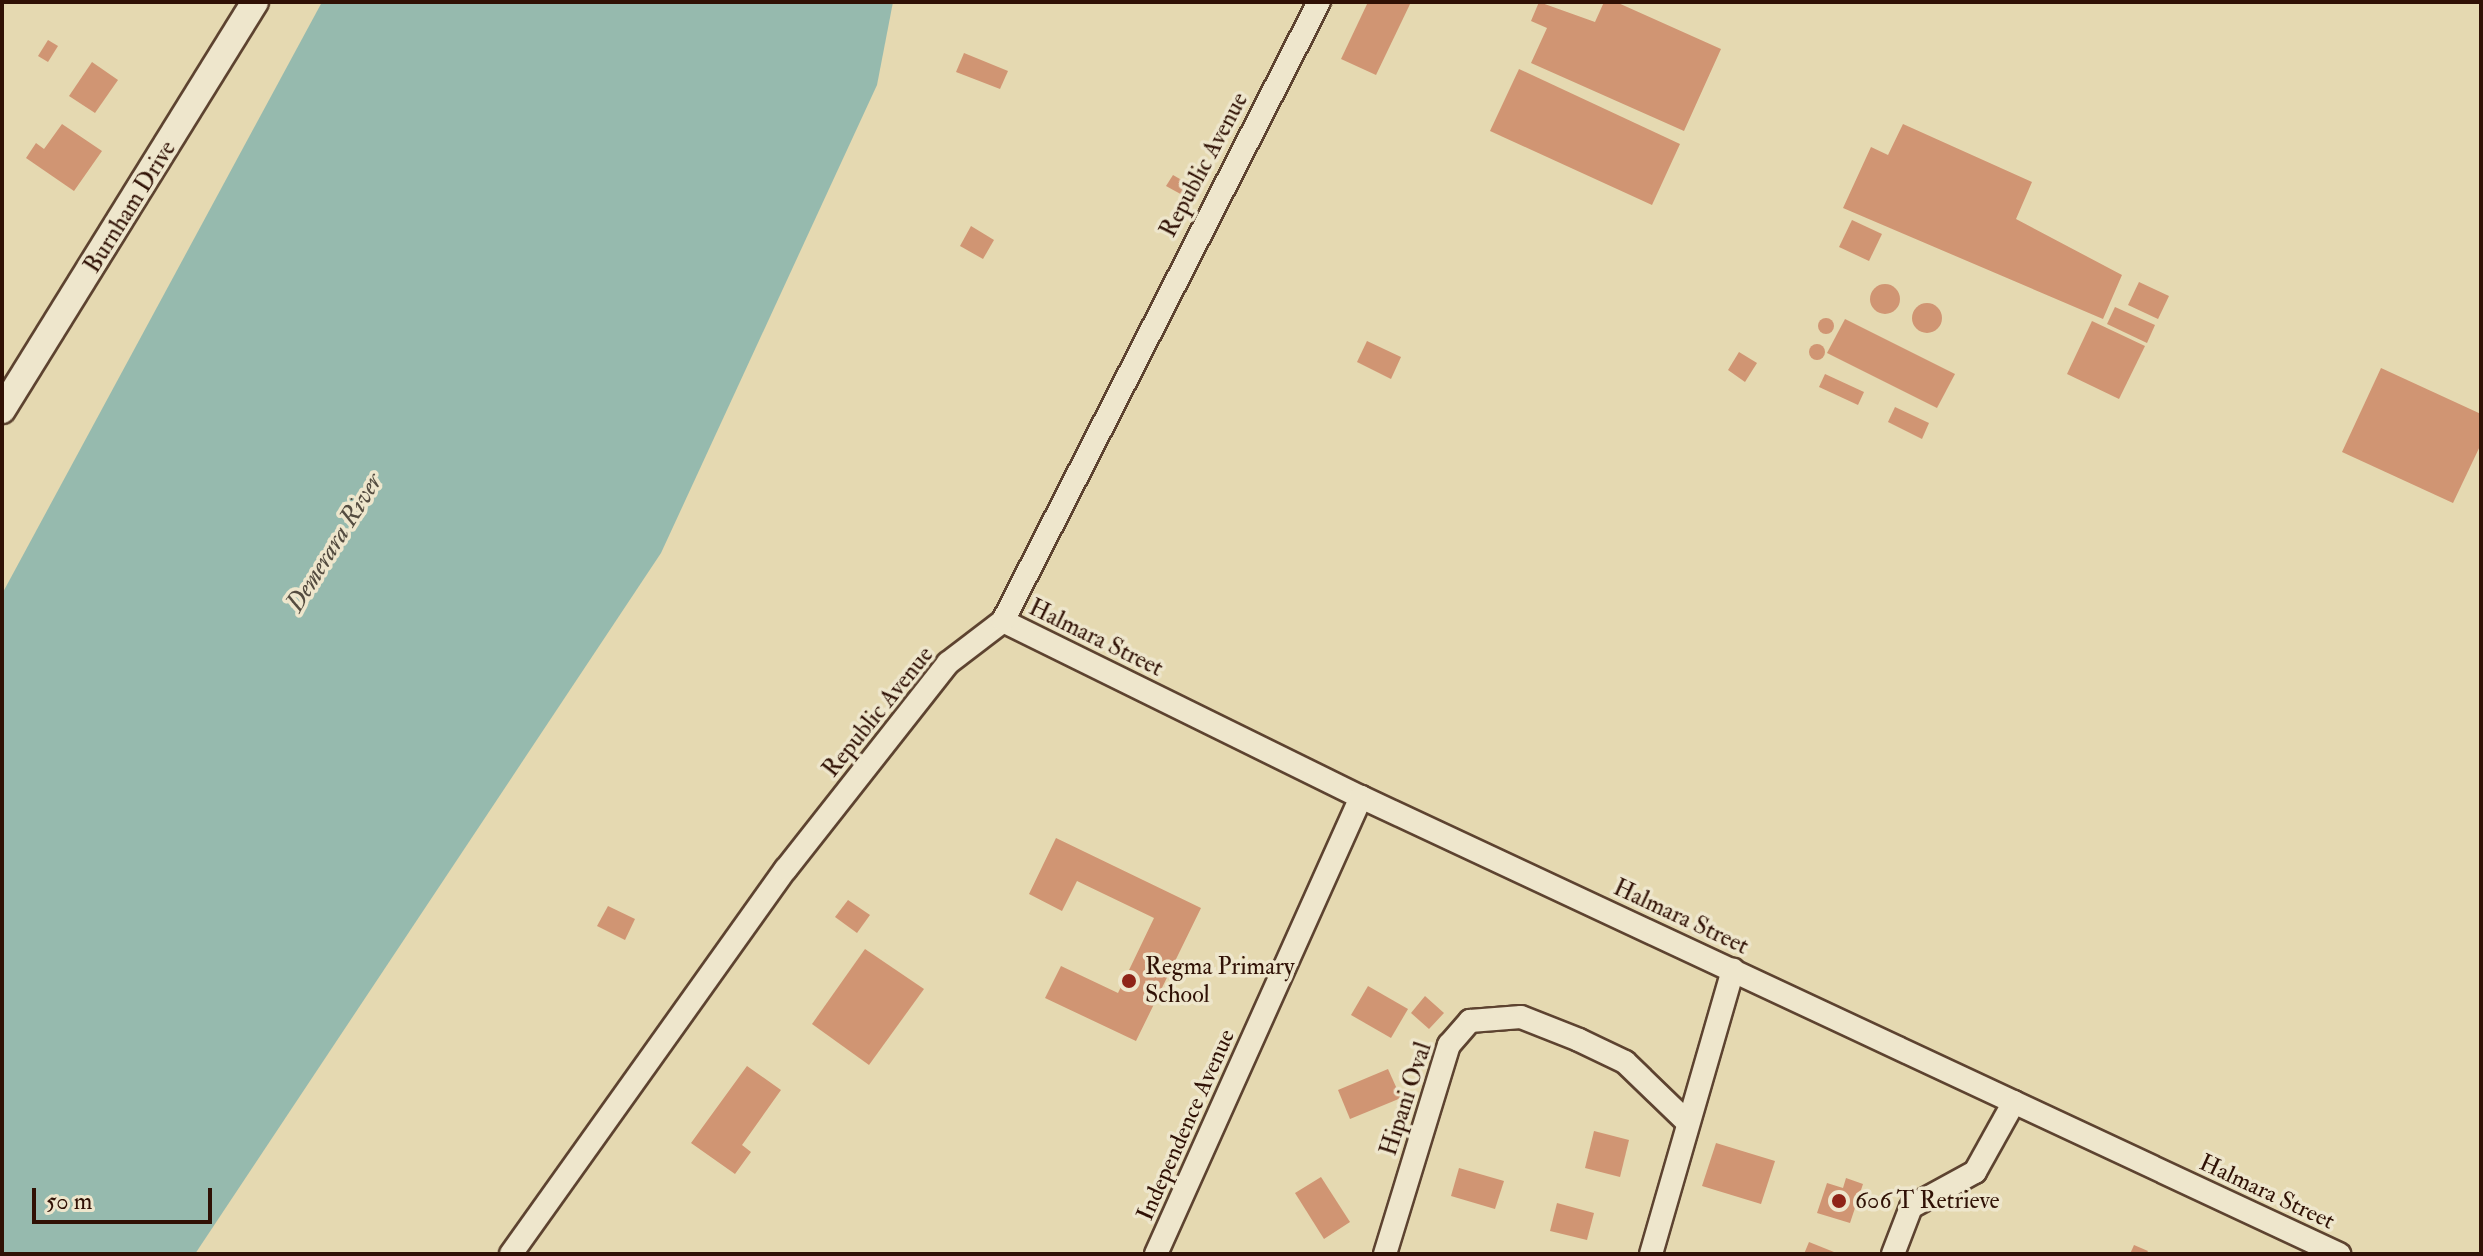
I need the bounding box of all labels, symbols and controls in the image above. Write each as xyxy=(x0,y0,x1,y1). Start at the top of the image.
street label: Republic Avenue xyxy=(1154,88,1254,242)
street label: Burnham Drive xyxy=(78,136,182,278)
water label: Demerara River xyxy=(280,468,390,618)
street label: Halmara Street xyxy=(1024,593,1168,683)
street label: Republic Avenue xyxy=(817,641,939,783)
street label: Halmara Street xyxy=(1609,873,1753,961)
place label: Regma Primary School xyxy=(1145,953,1295,1009)
marker: Regma Primary School xyxy=(1120,972,1138,990)
street label: Independence Avenue xyxy=(1131,1025,1241,1225)
street label: Hipani Oval xyxy=(1374,1039,1438,1159)
street label: Halmara Street xyxy=(2195,1148,2339,1236)
scale bar xyxy=(36,1172,216,1222)
text: 50 m xyxy=(46,1186,92,1217)
place label: 606 T Retrieve xyxy=(1855,1187,2000,1215)
marker: 606 T Retrieve xyxy=(1830,1192,1848,1210)

